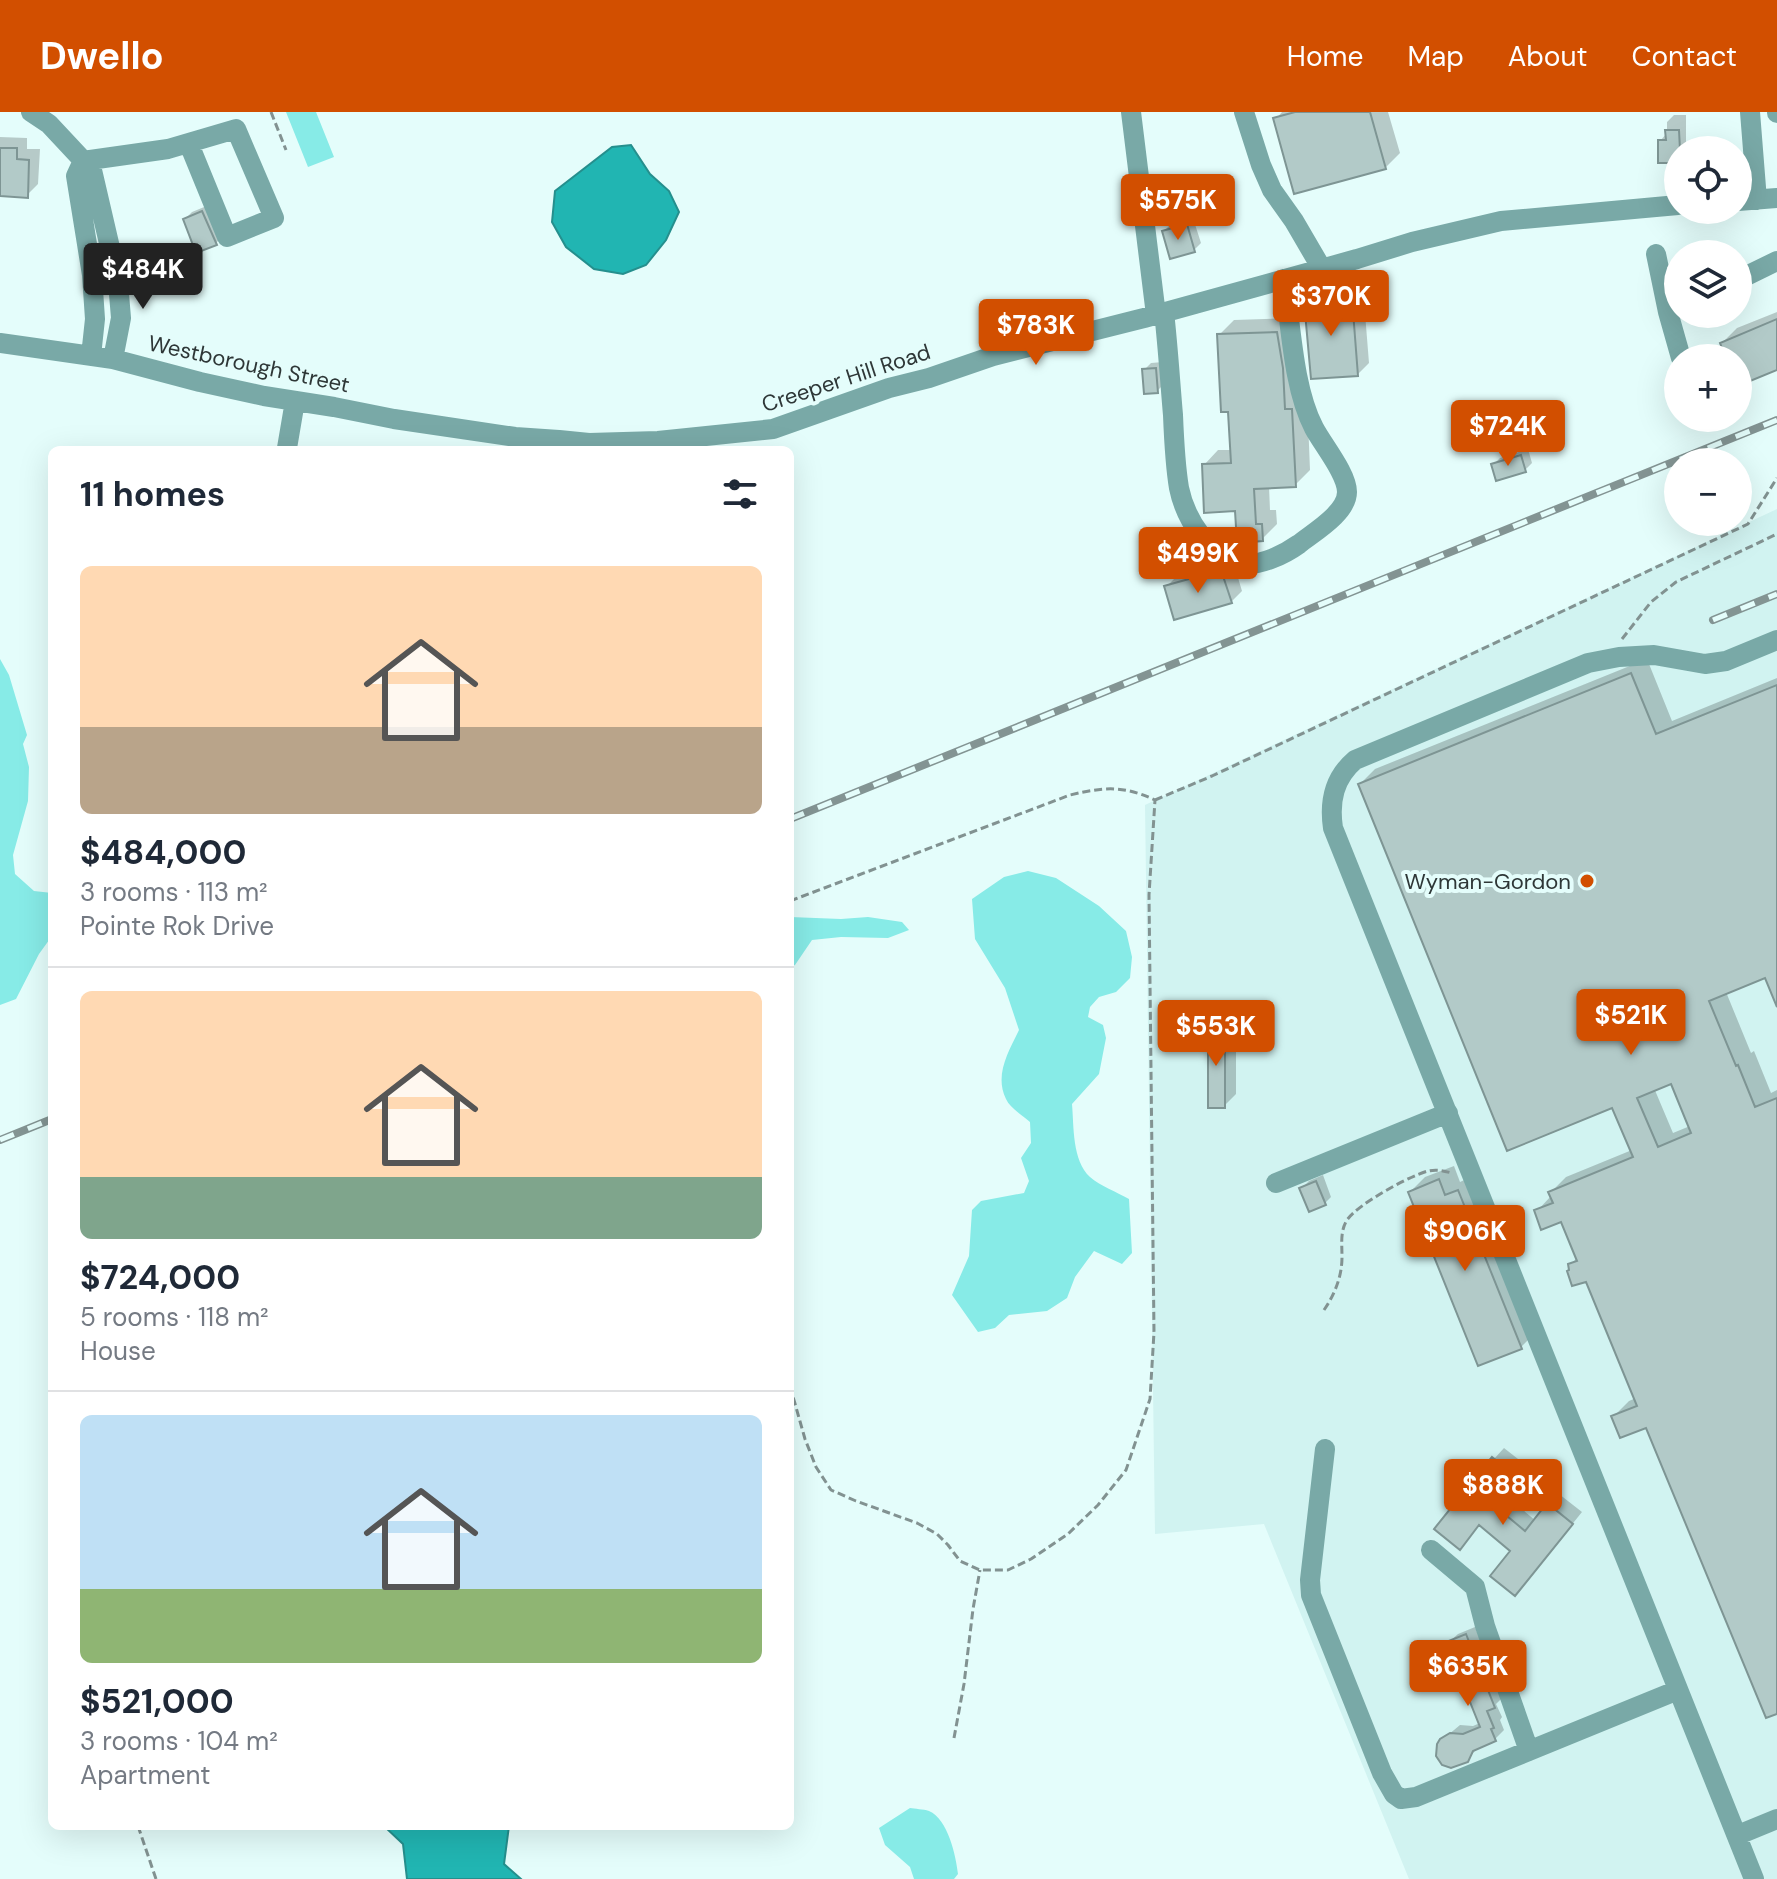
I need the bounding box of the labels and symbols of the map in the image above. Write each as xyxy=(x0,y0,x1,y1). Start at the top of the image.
pin: $575K xyxy=(1122,174,1234,242)
pin: $484K xyxy=(87,243,199,311)
pin: $370K xyxy=(1275,270,1387,338)
pin: $783K xyxy=(980,299,1092,367)
street label: Westborough Street xyxy=(146,328,352,400)
street label: Creeper Hill Road xyxy=(758,337,934,419)
pin: $724K xyxy=(1452,400,1564,468)
pin: $499K xyxy=(1142,527,1254,595)
place label: Wyman-Gordon xyxy=(1404,867,1571,896)
marker: Wyman-Gordon xyxy=(1578,872,1596,890)
pin: $521K xyxy=(1575,989,1687,1057)
pin: $553K xyxy=(1160,1000,1272,1068)
pin: $906K xyxy=(1409,1205,1521,1273)
pin: $888K xyxy=(1447,1459,1559,1527)
pin: $635K xyxy=(1412,1640,1524,1708)

